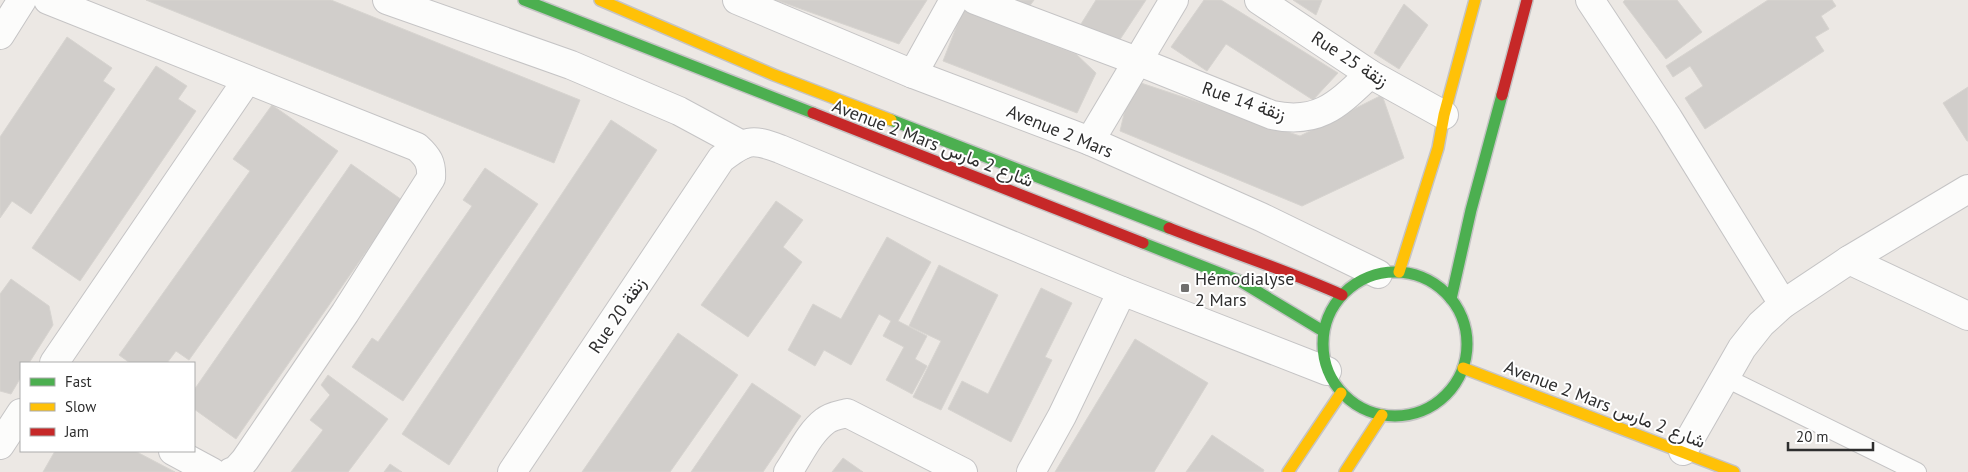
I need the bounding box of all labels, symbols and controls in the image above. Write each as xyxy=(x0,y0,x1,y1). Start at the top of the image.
street label: Rue 25 زنقة xyxy=(1307,26,1393,92)
street label: Rue 14 زنقة xyxy=(1199,76,1289,126)
street label: Avenue 2 Mars شارع 2 مارس xyxy=(829,94,1037,193)
street label: Avenue 2 Mars xyxy=(1004,99,1116,163)
place label: Hémodialyse 2 Mars xyxy=(1195,267,1294,311)
street label: Rue 20 زنقة xyxy=(583,273,651,357)
marker: Hémodialyse 2 Mars xyxy=(1179,282,1191,294)
street label: Avenue 2 Mars شارع 2 مارس xyxy=(1501,355,1709,454)
legend xyxy=(20,362,195,452)
text: Fast xyxy=(65,372,92,391)
text: Slow xyxy=(65,397,96,416)
scale bar xyxy=(1788,420,1873,452)
text: Jam xyxy=(64,422,89,441)
text: 20 m xyxy=(1796,427,1829,446)

